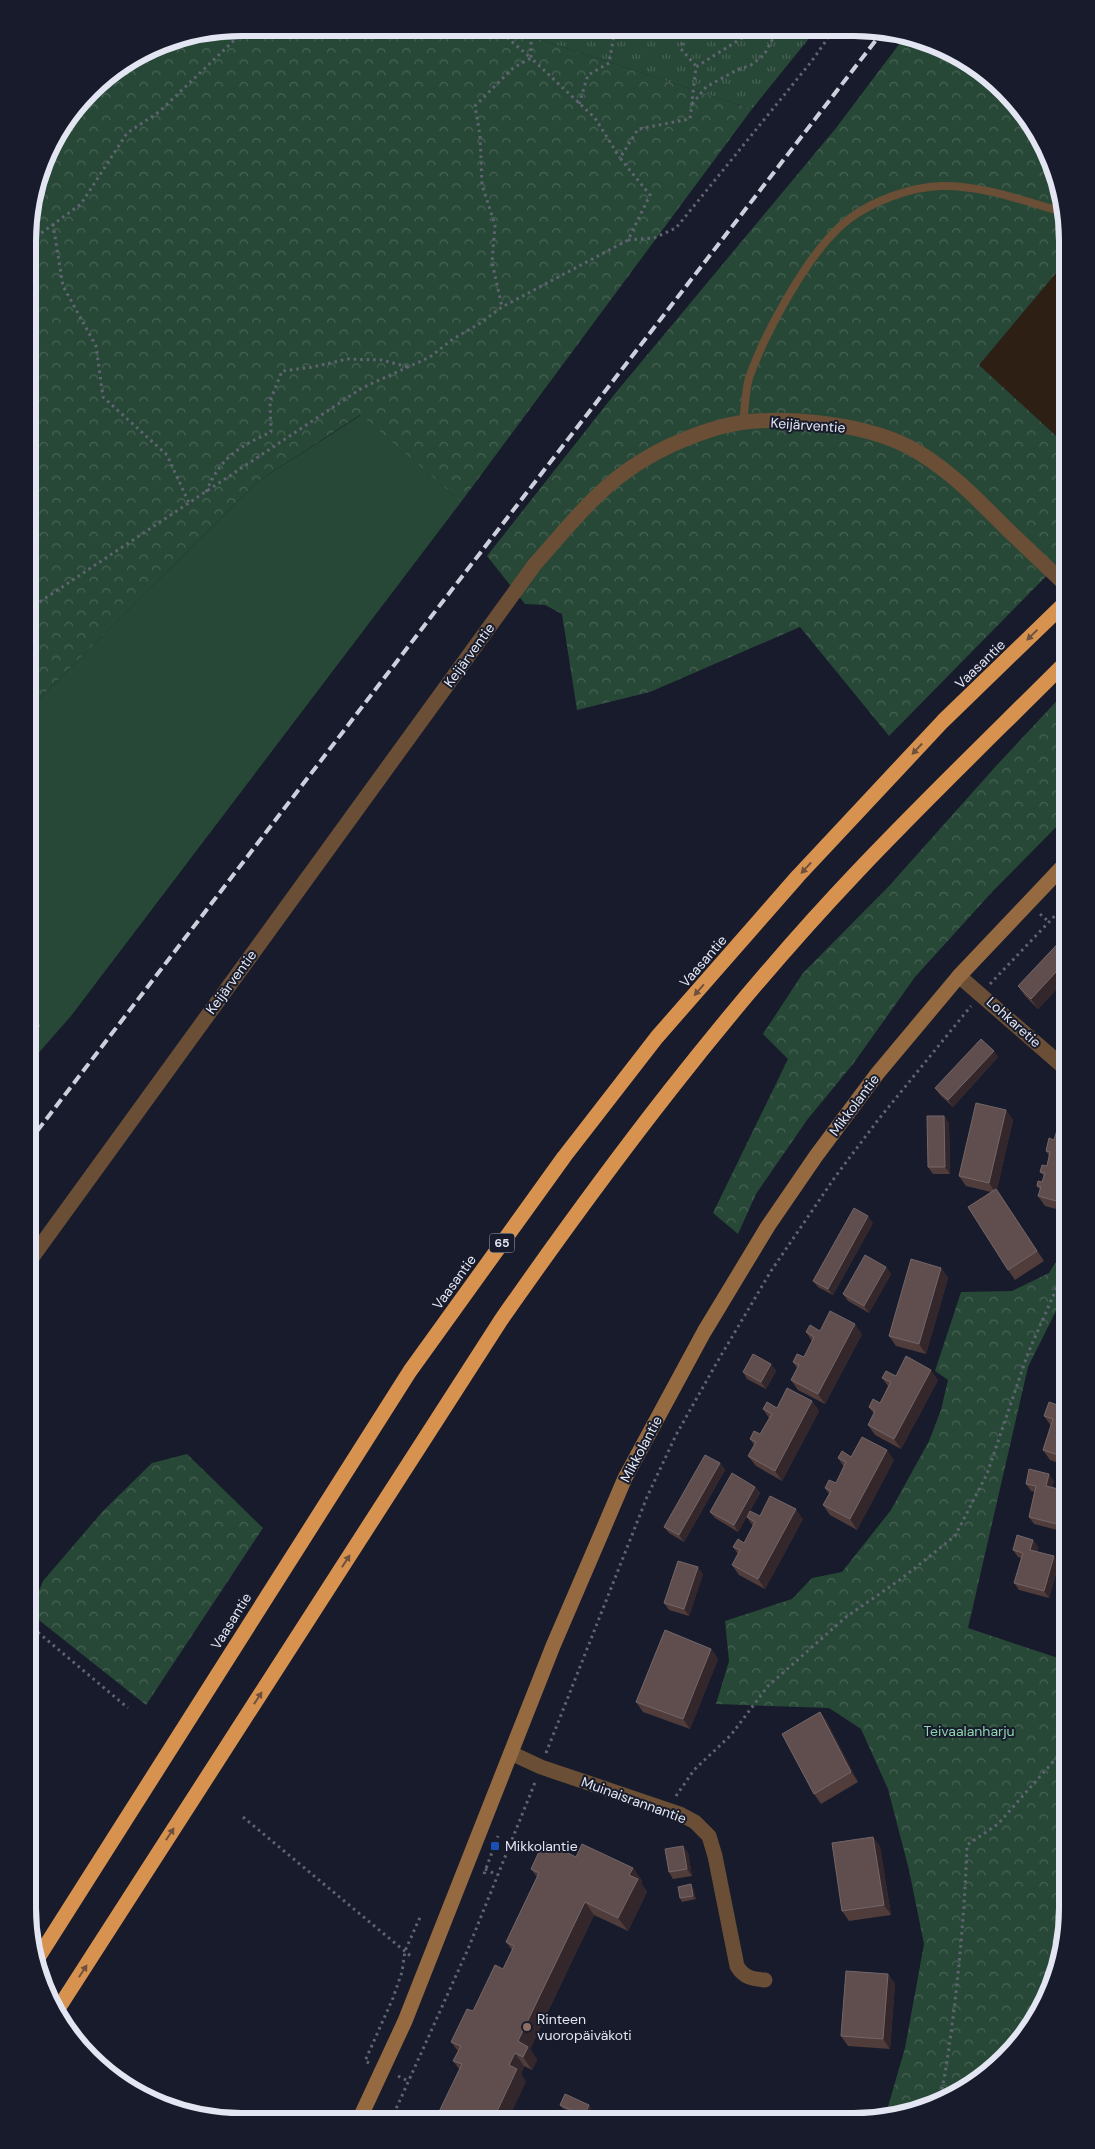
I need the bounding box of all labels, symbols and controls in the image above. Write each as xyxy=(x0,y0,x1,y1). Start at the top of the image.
street label: Keijärventie xyxy=(770,413,846,437)
street label: Keijärventie xyxy=(440,619,498,691)
one-way arrow xyxy=(1027,629,1039,641)
street label: Vaasantie xyxy=(951,636,1009,692)
one-way arrow xyxy=(911,743,923,755)
one-way arrow xyxy=(800,862,812,874)
street label: Vaasantie xyxy=(675,931,731,991)
street label: Keijärventie xyxy=(202,946,260,1018)
one-way arrow xyxy=(693,984,704,997)
street label: Lohkaretie xyxy=(983,993,1045,1051)
street label: Mikkolantie xyxy=(825,1071,883,1139)
road number: 65 xyxy=(490,1234,514,1252)
street label: Vaasantie xyxy=(428,1251,480,1313)
street label: Mikkolantie xyxy=(616,1413,666,1485)
one-way arrow xyxy=(341,1554,351,1568)
street label: Vaasantie xyxy=(207,1589,255,1653)
one-way arrow xyxy=(254,1691,263,1704)
park label: Teivaalanharju xyxy=(923,1722,1015,1740)
street label: Muinaisrannantie xyxy=(579,1773,689,1827)
one-way arrow xyxy=(166,1828,175,1841)
place label: Mikkolantie xyxy=(505,1837,578,1855)
marker: Mikkolantie xyxy=(489,1840,501,1852)
one-way arrow xyxy=(78,1964,87,1978)
place label: Rinteen vuoropäiväkoti xyxy=(537,2010,632,2044)
marker: Rinteen vuoropäiväkoti xyxy=(521,2021,533,2033)

